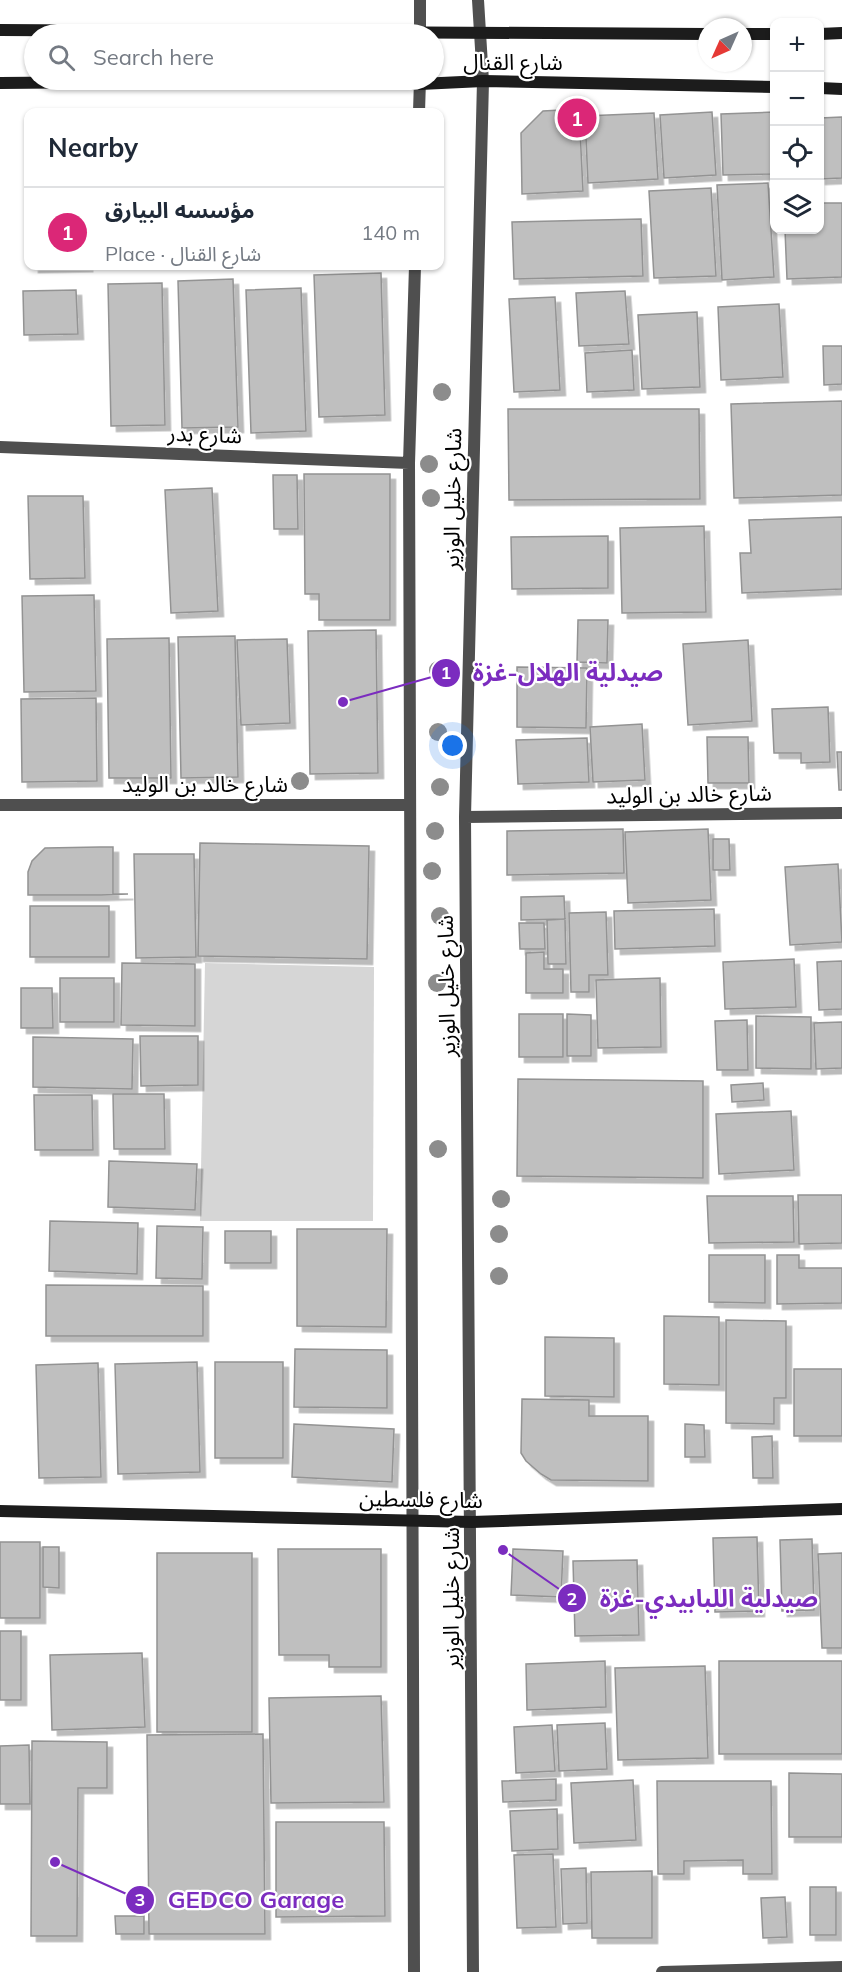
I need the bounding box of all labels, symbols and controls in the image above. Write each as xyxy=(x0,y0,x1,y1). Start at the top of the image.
north arrow xyxy=(698,18,752,72)
map controls xyxy=(770,18,824,234)
button: + xyxy=(770,18,824,72)
search box xyxy=(24,24,444,90)
icon: search xyxy=(45,41,78,74)
text: Search here xyxy=(93,43,214,71)
street label: شارع القنال xyxy=(463,48,563,79)
button: − xyxy=(770,72,824,126)
pin: 1 xyxy=(558,96,596,140)
button: locate xyxy=(770,126,824,180)
text: Nearby xyxy=(48,131,138,164)
button: layers xyxy=(770,180,824,234)
text: مؤسسه البيارق xyxy=(105,196,255,224)
text: 1 xyxy=(62,220,74,245)
text: 140 m xyxy=(361,220,420,245)
text: Place · شارع القنال xyxy=(105,241,261,266)
street label: شارع بدر xyxy=(166,419,243,452)
street label: شارع خليل الوزير xyxy=(437,428,470,571)
callout: صيدلية الهلال-غزة xyxy=(431,652,676,694)
text: صيدلية الهلال-غزة xyxy=(473,657,663,687)
text: 1 xyxy=(441,661,451,684)
your location xyxy=(438,731,467,760)
street label: شارع خالد بن الوليد xyxy=(122,770,288,801)
street label: شارع خالد بن الوليد xyxy=(606,779,772,812)
street label: شارع خليل الوزير xyxy=(431,915,464,1058)
street label: شارع فلسطين xyxy=(359,1484,483,1517)
street label: شارع خليل الوزير xyxy=(437,1527,468,1670)
callout: صيدلية اللبابيدي-غزة xyxy=(557,1577,830,1619)
text: صيدلية اللبابيدي-غزة xyxy=(600,1583,818,1619)
text: 2 xyxy=(567,1587,577,1610)
callout: GEDCO Garage xyxy=(125,1879,356,1921)
text: GEDCO Garage xyxy=(168,1884,344,1914)
text: 3 xyxy=(135,1888,145,1911)

